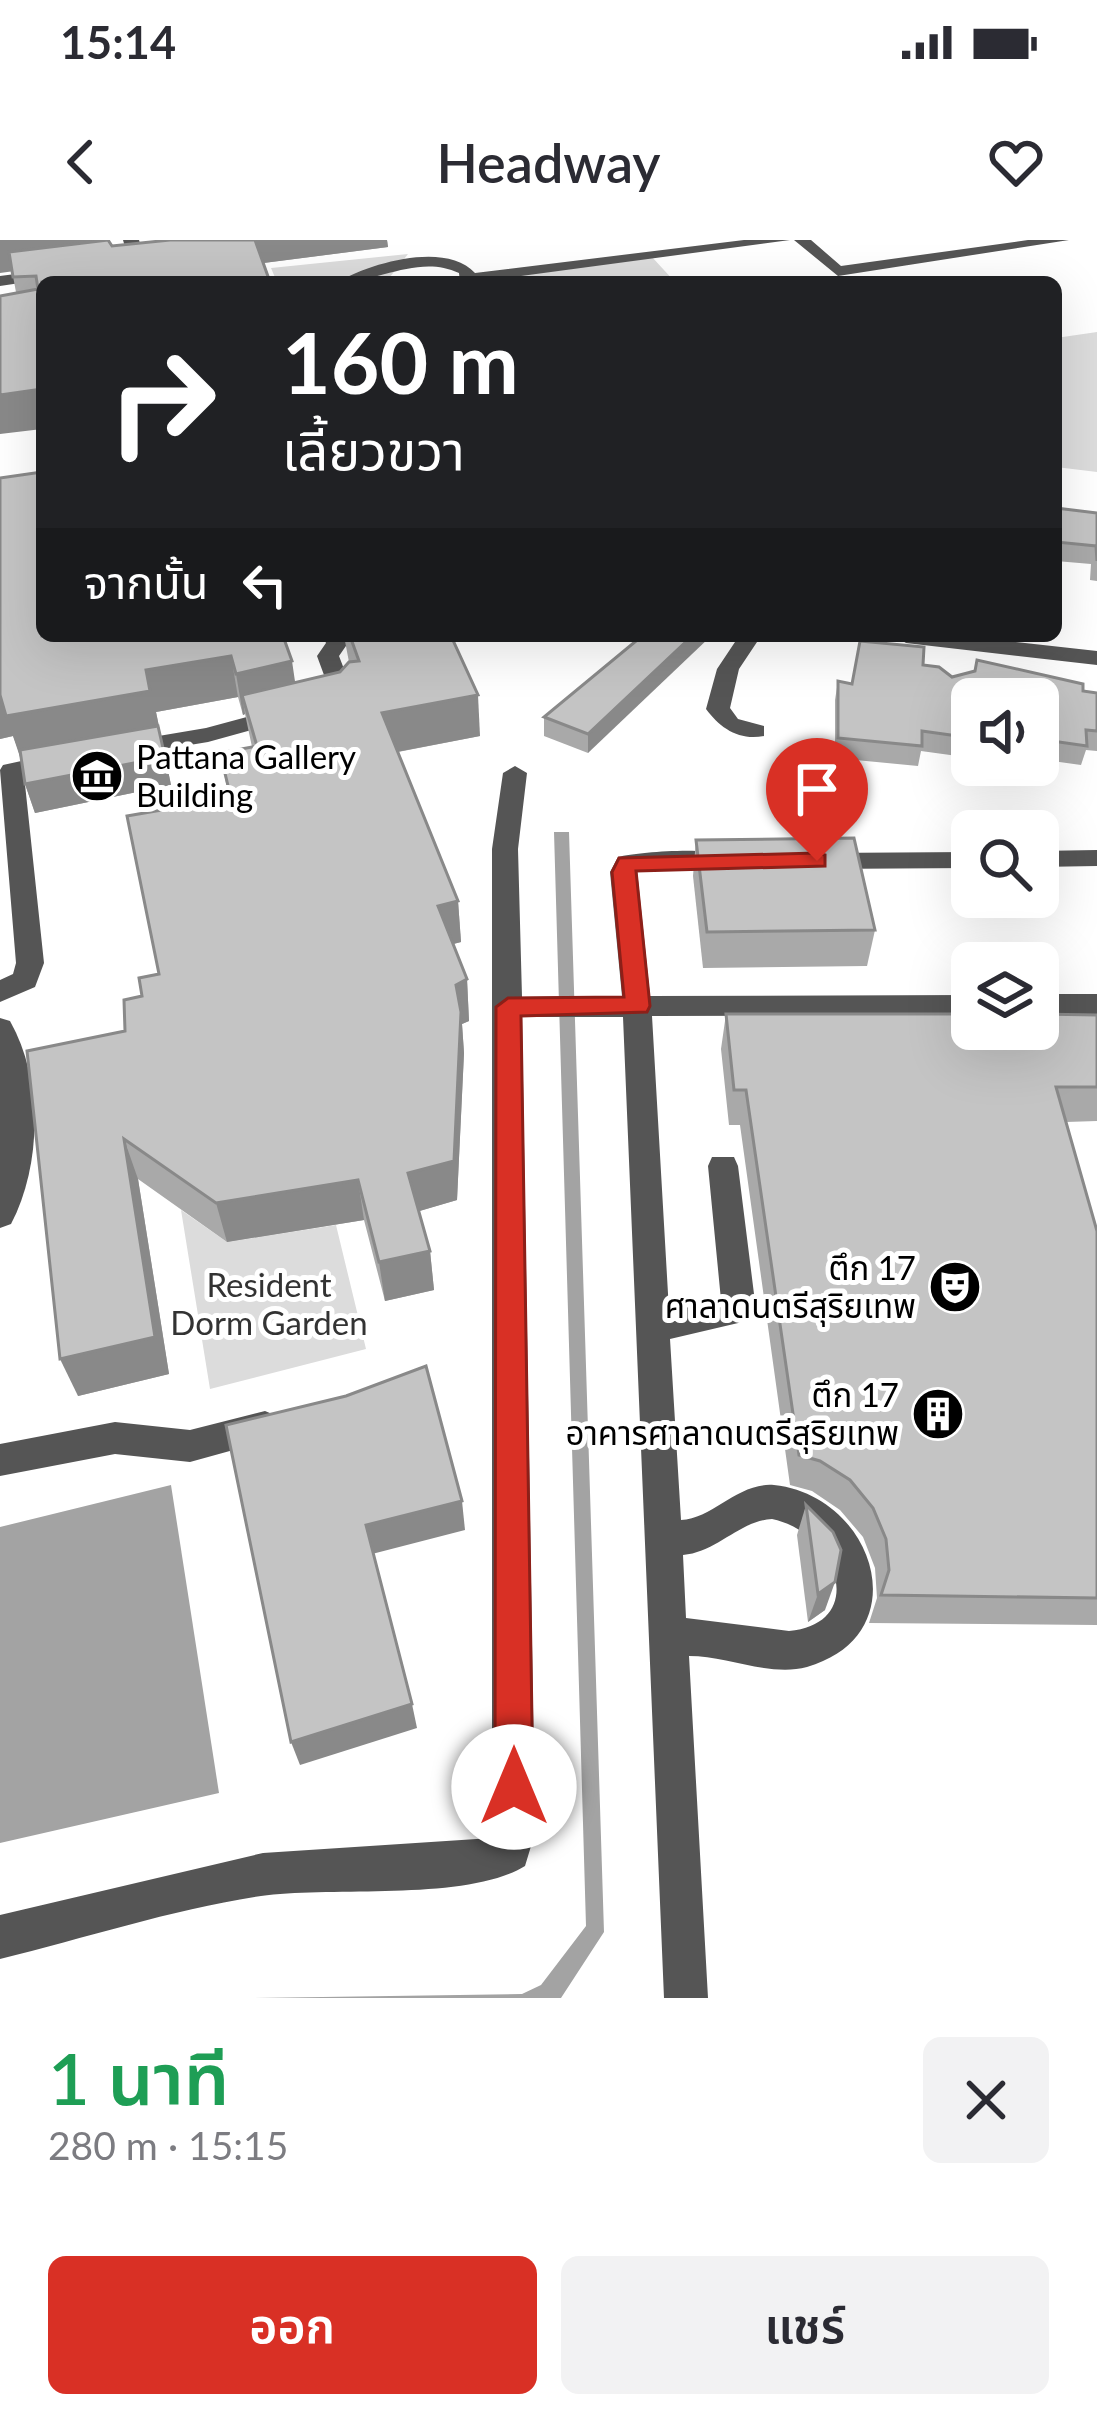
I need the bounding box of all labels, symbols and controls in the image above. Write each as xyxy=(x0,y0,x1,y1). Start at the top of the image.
text: 15:14 xyxy=(60,15,176,69)
icon: back xyxy=(48,129,114,195)
icon: heart xyxy=(983,129,1049,195)
text: Headway xyxy=(436,130,661,195)
text: 160 m xyxy=(282,311,519,412)
icon: right xyxy=(84,324,240,480)
text: เลี้ยวขวา xyxy=(282,417,465,482)
icon: left xyxy=(232,552,298,618)
text: จากนั้น xyxy=(84,555,208,609)
map controls xyxy=(951,678,1059,1050)
button: sound xyxy=(951,678,1059,786)
place label: Pattana Gallery Building xyxy=(136,736,356,814)
pin xyxy=(766,738,868,861)
museum icon: Pattana Gallery Building xyxy=(69,748,125,804)
icon: arrive xyxy=(784,756,850,822)
button: search xyxy=(951,810,1059,918)
button: layers xyxy=(951,942,1059,1050)
place label: ตึก 17 ศาลาดนตรีสุริยเทพ xyxy=(665,1247,916,1327)
theatre icon: ตึก 17 ศาลาดนตรีสุริยเทพ xyxy=(927,1259,983,1315)
park label: Resident Dorm Garden xyxy=(170,1264,368,1342)
place label: ตึก 17 อาคารศาลาดนตรีสุริยเทพ xyxy=(566,1374,899,1454)
building icon: ตึก 17 อาคารศาลาดนตรีสุริยเทพ xyxy=(910,1386,966,1442)
position arrow xyxy=(451,1724,577,1850)
text: 1 นาที xyxy=(48,2034,229,2120)
button: close xyxy=(923,2037,1049,2163)
text: 280 m · 15:15 xyxy=(48,2122,288,2168)
button: ออก xyxy=(48,2256,537,2394)
button: แชร์ xyxy=(561,2256,1049,2394)

